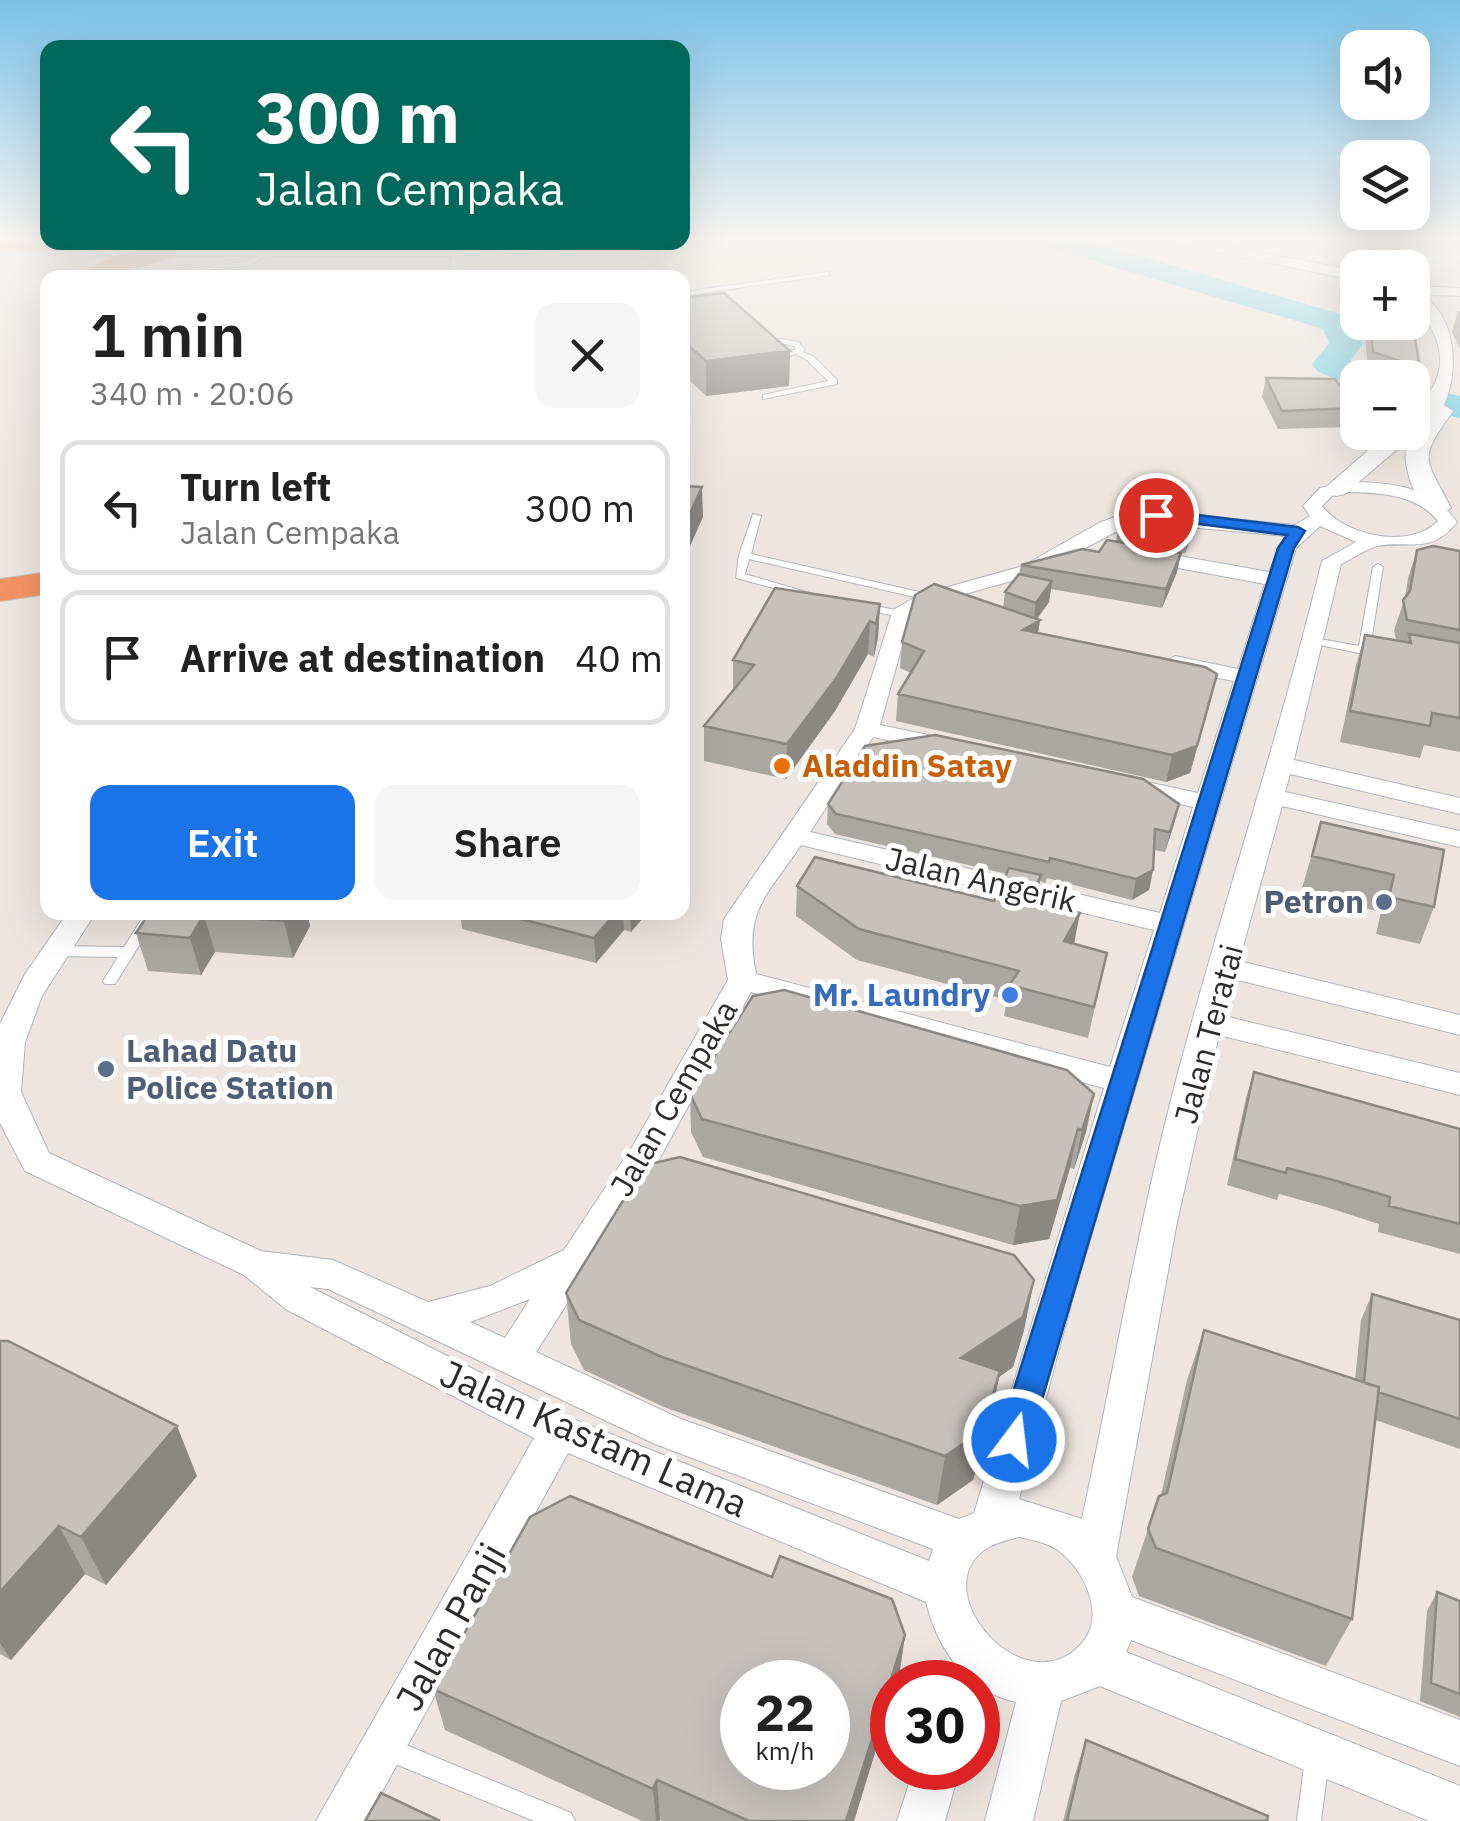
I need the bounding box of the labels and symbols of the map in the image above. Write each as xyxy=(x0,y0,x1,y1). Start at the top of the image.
pin xyxy=(1114,473,1199,558)
place label: Aladdin Satay xyxy=(802,744,1012,786)
marker: Aladdin Satay xyxy=(771,755,793,777)
street label: Jalan Angerik xyxy=(882,837,1081,921)
place label: Petron xyxy=(1264,880,1364,922)
marker: Petron xyxy=(1373,891,1395,913)
street label: Jalan Teratai xyxy=(1164,940,1252,1128)
place label: Mr. Laundry xyxy=(813,973,990,1015)
marker: Mr. Laundry xyxy=(999,984,1021,1006)
street label: Jalan Cempaka xyxy=(600,992,746,1203)
place label: Lahad Datu Police Station xyxy=(126,1029,334,1108)
marker: Lahad Datu Police Station xyxy=(95,1058,117,1080)
street label: Jalan Kastam Lama xyxy=(433,1348,756,1527)
position arrow xyxy=(962,1388,1066,1492)
street label: Jalan Panji xyxy=(384,1534,516,1719)
speed limit sign: 30 xyxy=(870,1660,1000,1790)

